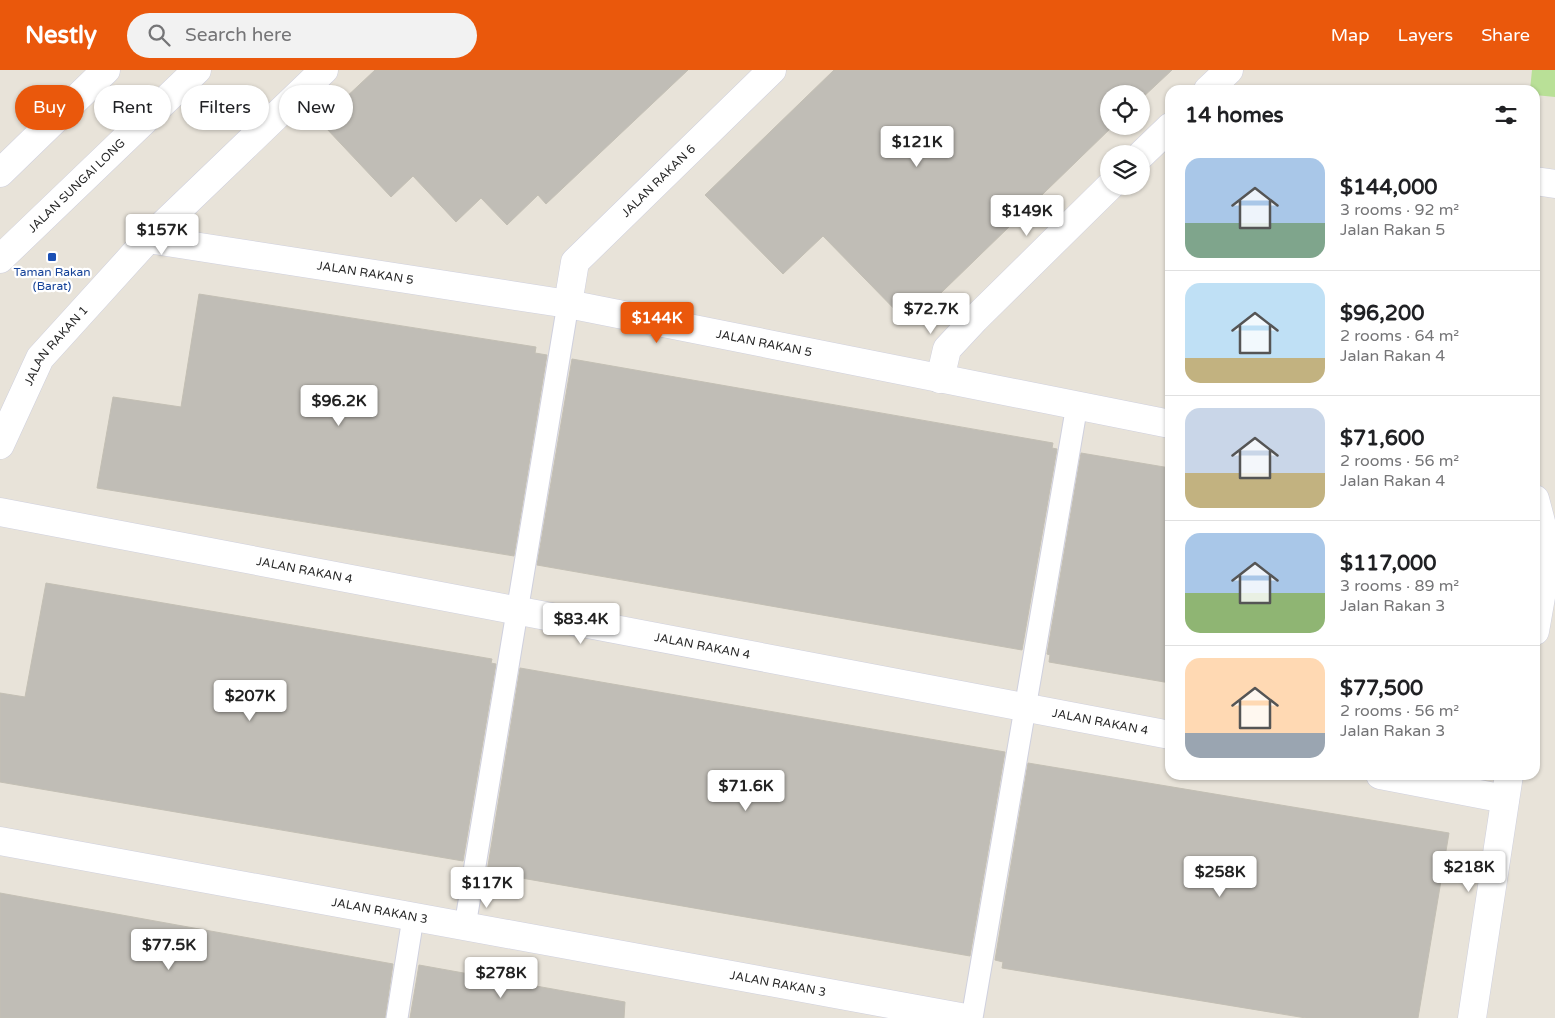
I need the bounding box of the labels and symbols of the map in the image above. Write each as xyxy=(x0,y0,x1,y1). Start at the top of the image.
pin: $121K xyxy=(882,126,952,168)
street label: JALAN SUNGAI LONG xyxy=(25,136,128,235)
street label: JALAN RAKAN 6 xyxy=(619,142,698,220)
pin: $149K xyxy=(992,194,1062,237)
pin: $157K xyxy=(127,214,197,256)
marker: Taman Rakan (Barat) xyxy=(46,251,58,263)
street label: JALAN RAKAN 5 xyxy=(316,258,415,287)
place label: Taman Rakan (Barat) xyxy=(13,265,91,293)
pin: $72.7K xyxy=(890,292,972,335)
pin: $144K xyxy=(622,302,692,344)
street label: JALAN RAKAN 1 xyxy=(21,303,91,388)
street label: JALAN RAKAN 5 xyxy=(715,327,813,359)
pin: $96.2K xyxy=(298,384,380,427)
street label: JALAN RAKAN 4 xyxy=(255,554,354,586)
pin: $83.4K xyxy=(540,602,622,645)
street label: JALAN RAKAN 4 xyxy=(653,630,752,662)
pin: $207K xyxy=(215,680,285,722)
street label: JALAN RAKAN 4 xyxy=(1051,706,1150,738)
pin: $71.6K xyxy=(705,770,787,812)
pin: $218K xyxy=(1434,850,1504,893)
pin: $258K xyxy=(1185,856,1255,898)
pin: $117K xyxy=(452,866,522,909)
street label: JALAN RAKAN 3 xyxy=(330,895,429,926)
pin: $77.5K xyxy=(128,928,210,971)
pin: $278K xyxy=(466,956,536,999)
street label: JALAN RAKAN 3 xyxy=(729,968,827,999)

